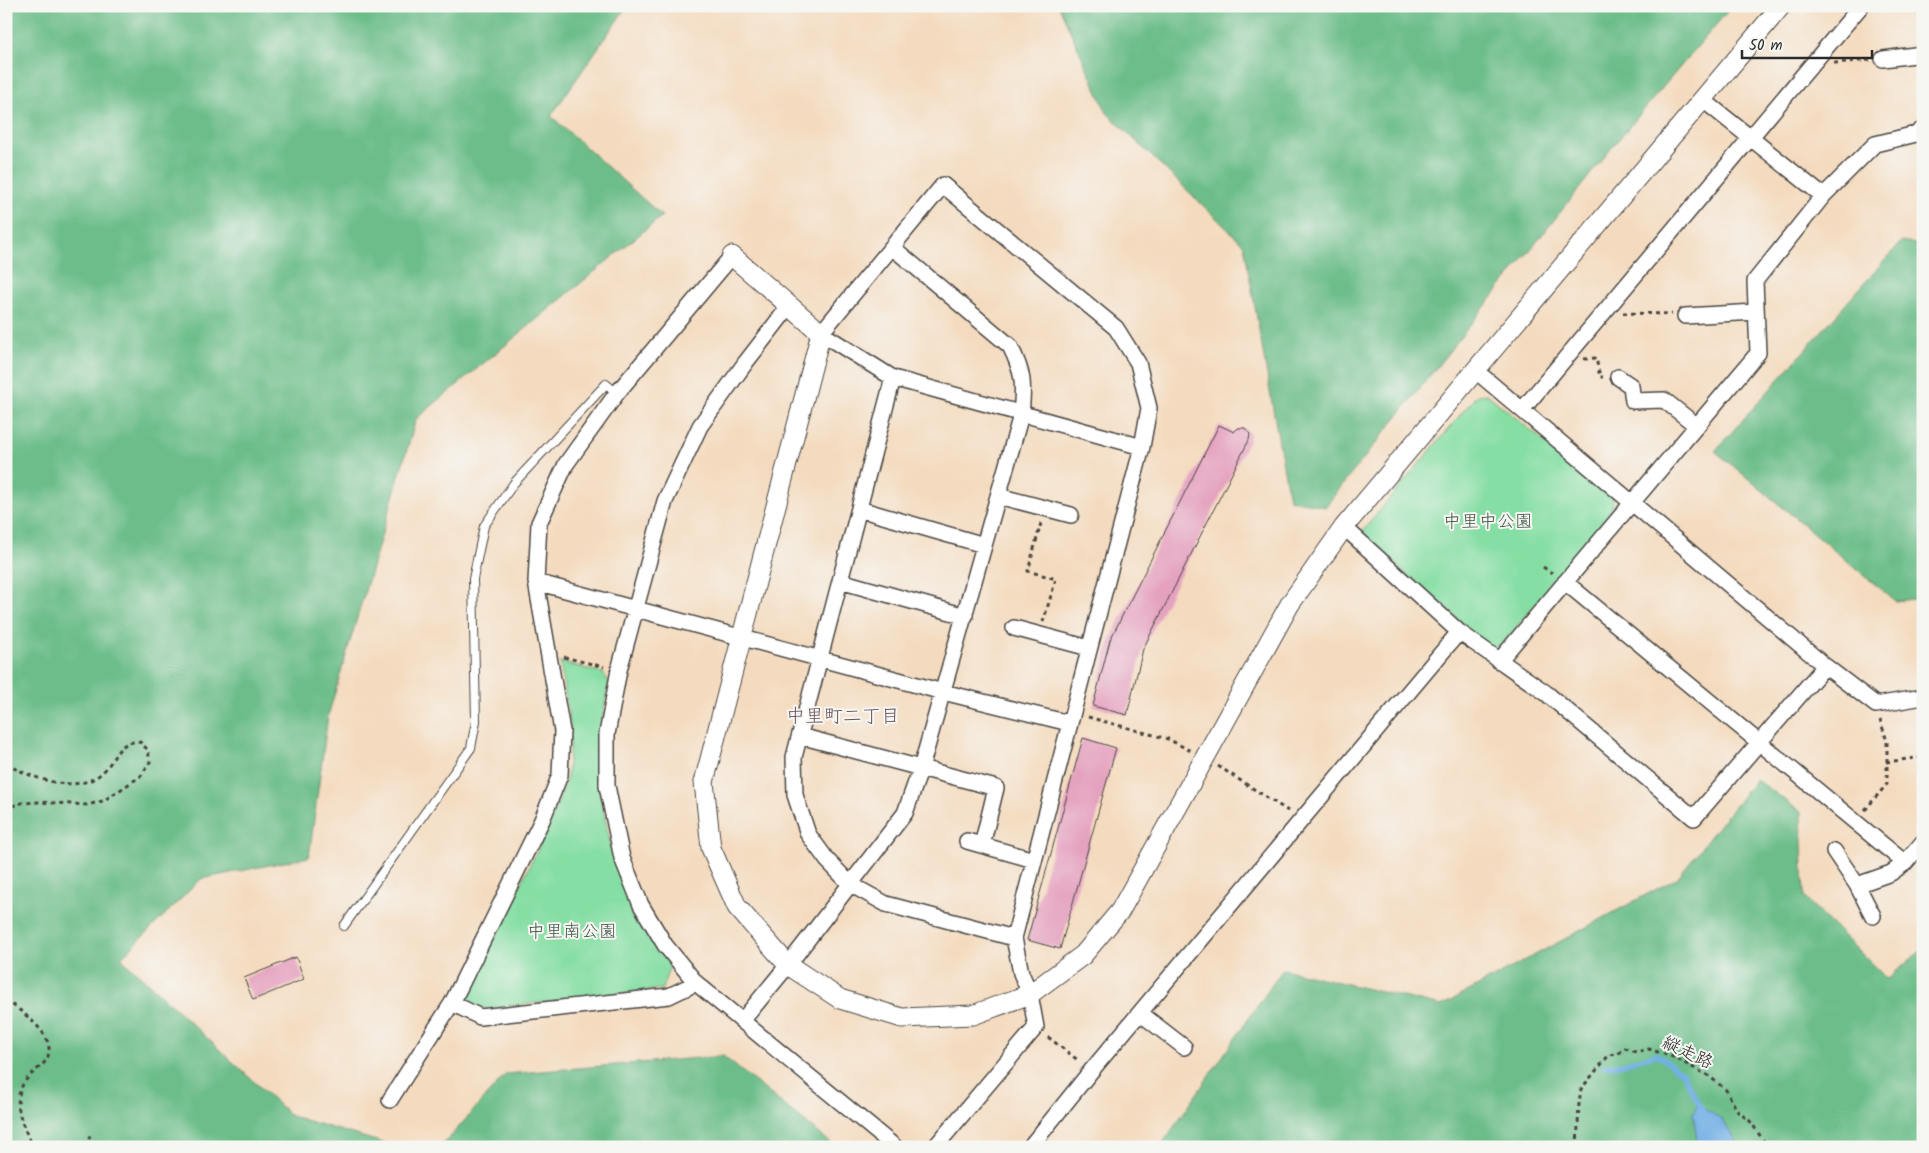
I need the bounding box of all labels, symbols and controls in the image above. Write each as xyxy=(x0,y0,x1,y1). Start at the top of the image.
scale bar xyxy=(1742,28,1872,60)
text: 50 m xyxy=(1749,34,1783,58)
park label: 中里中公園 xyxy=(1443,508,1533,537)
district label: 中里町二丁目 xyxy=(786,702,900,732)
park label: 中里南公園 xyxy=(527,918,617,947)
street label: 縦走路 xyxy=(1657,1029,1718,1078)

